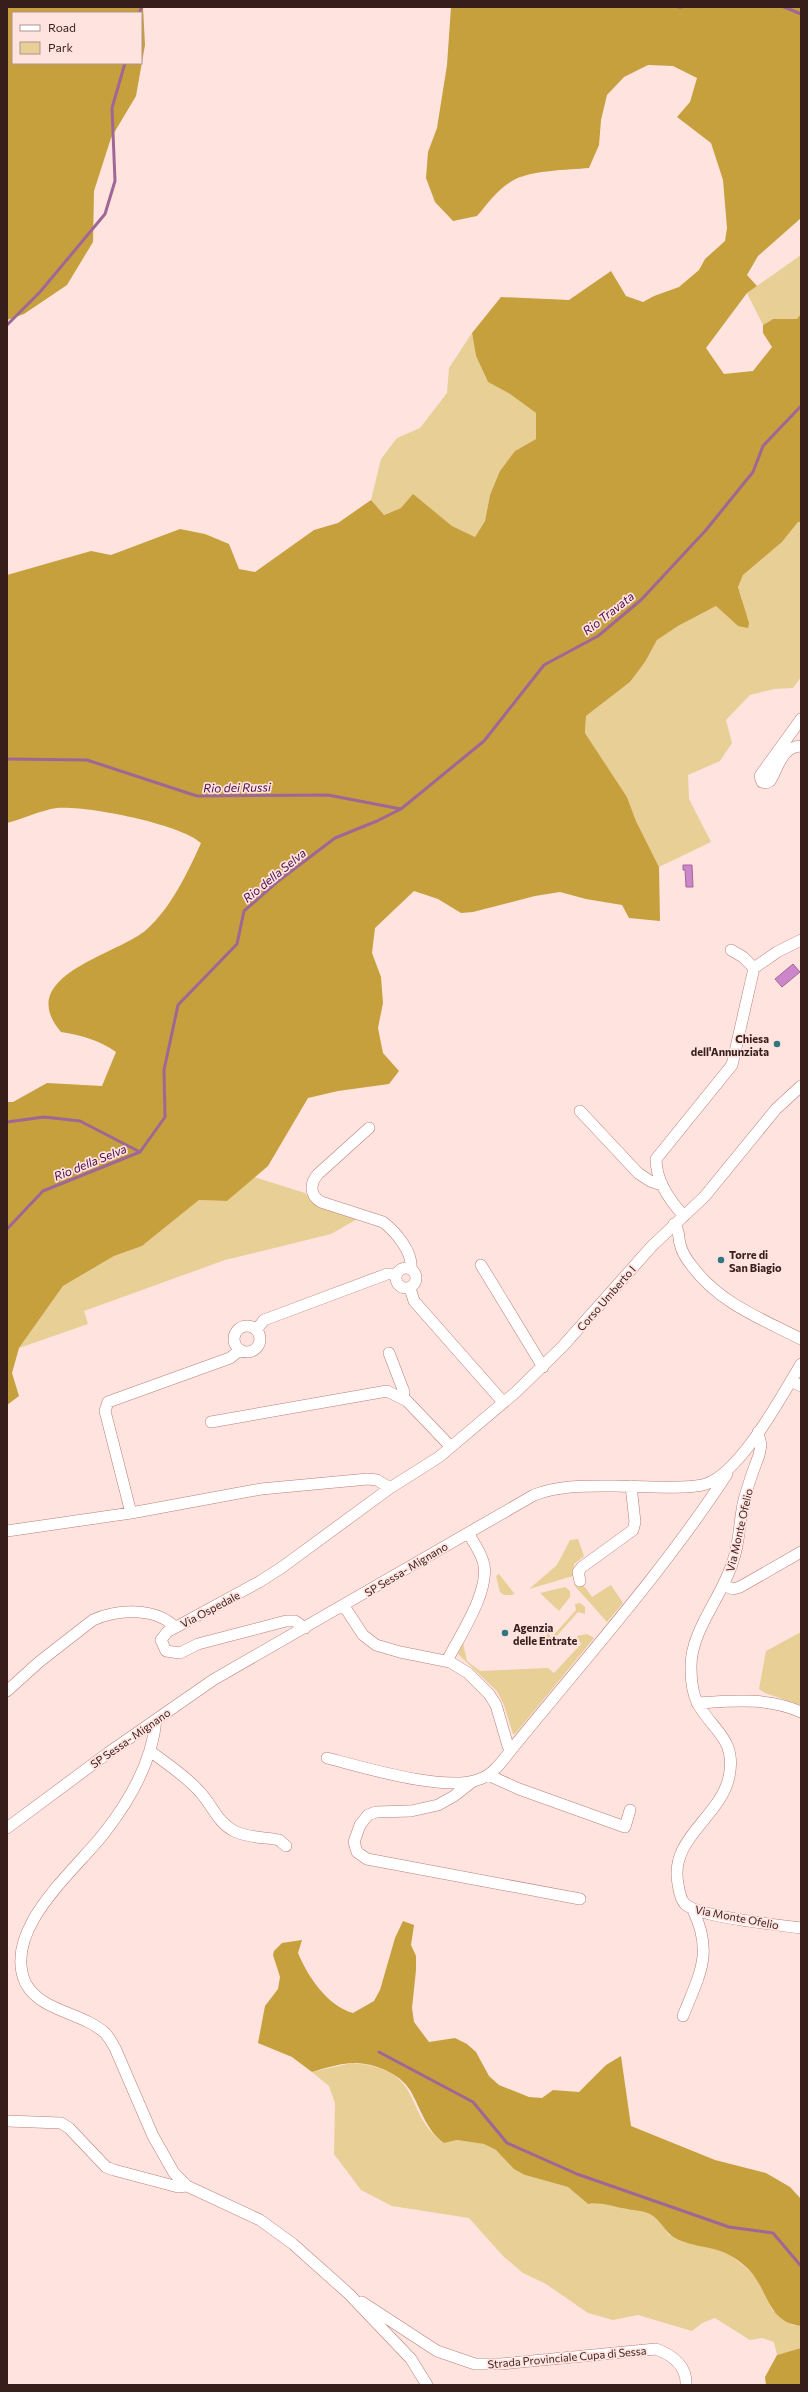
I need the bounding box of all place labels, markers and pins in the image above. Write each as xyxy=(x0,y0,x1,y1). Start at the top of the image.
place label: Chiesa dell'Annunziata xyxy=(691,1032,769,1058)
marker: Chiesa dell'Annunziata xyxy=(772,1039,782,1049)
place label: Torre di San Biagio xyxy=(729,1248,782,1274)
marker: Torre di San Biagio xyxy=(716,1255,726,1265)
place label: Agenzia delle Entrate xyxy=(513,1621,578,1647)
marker: Agenzia delle Entrate xyxy=(500,1628,510,1638)

